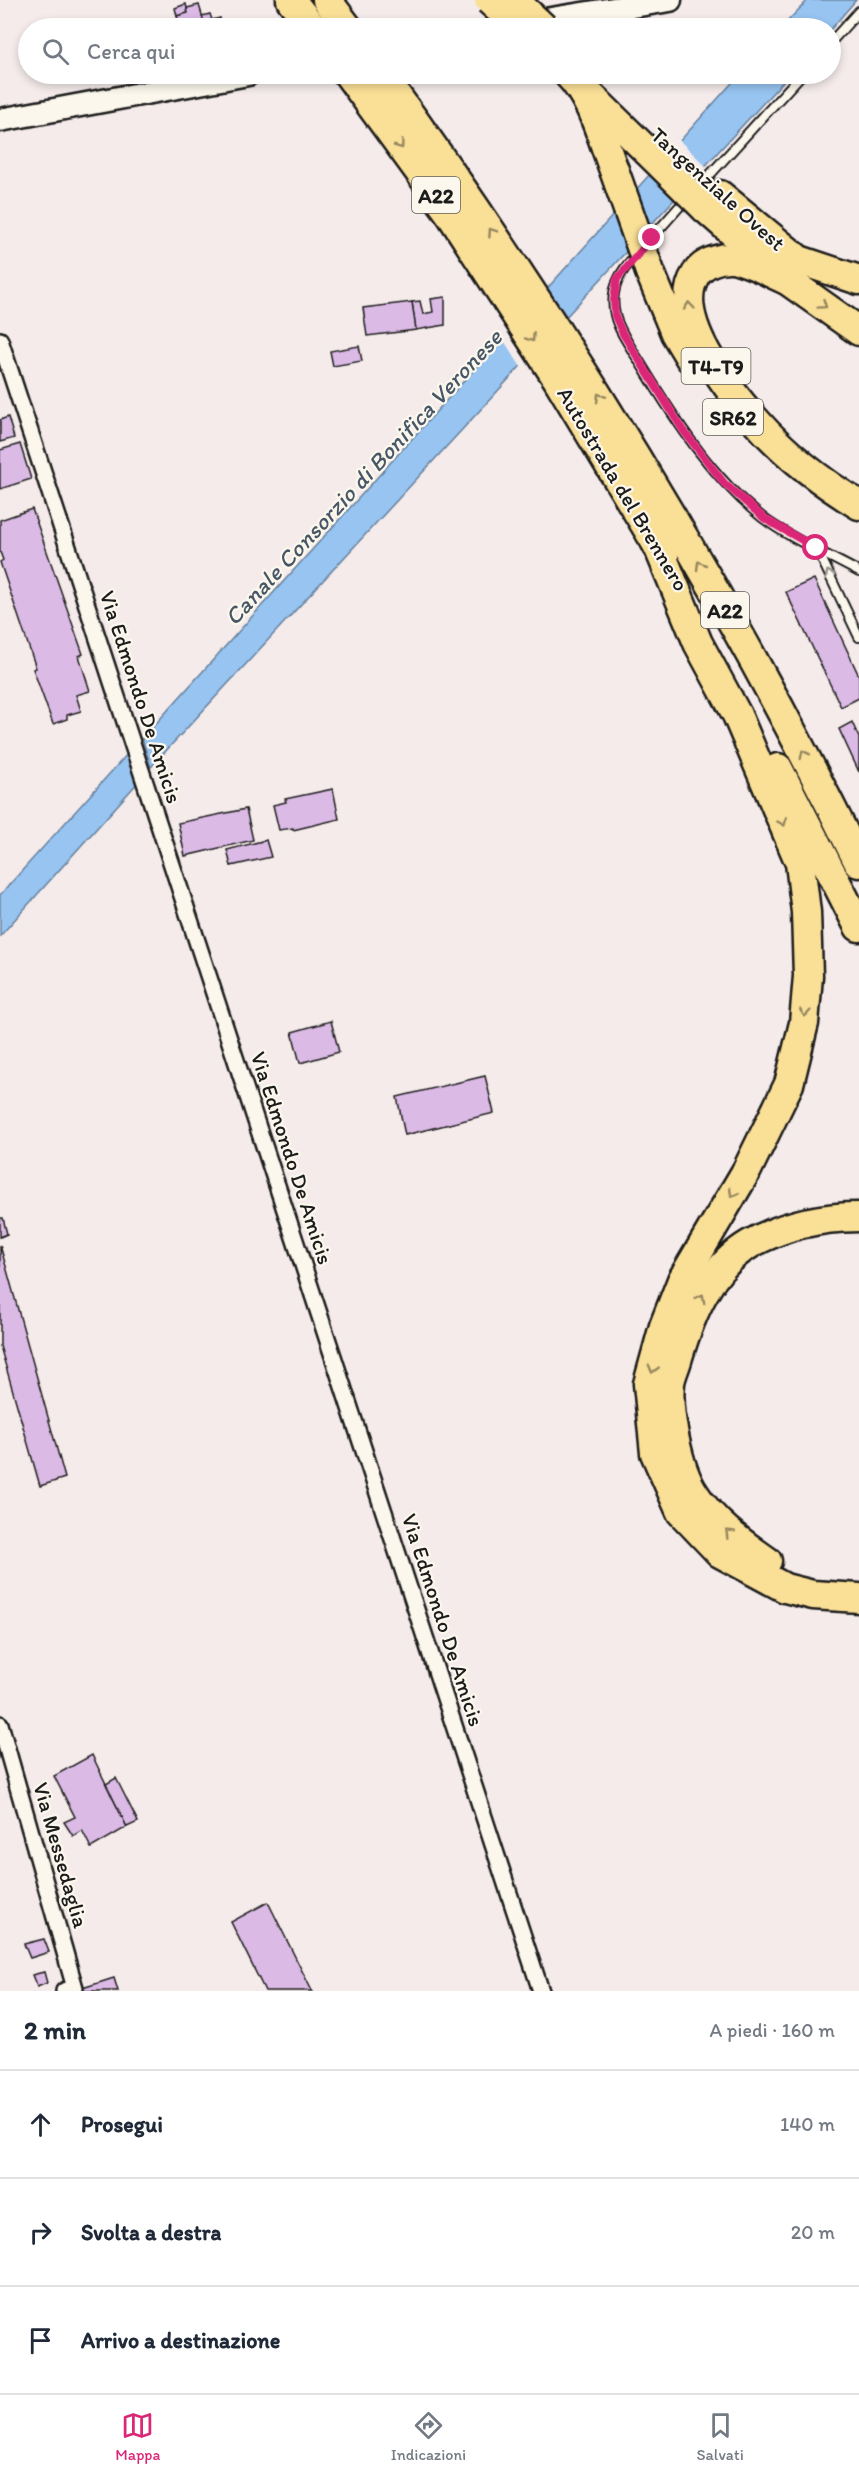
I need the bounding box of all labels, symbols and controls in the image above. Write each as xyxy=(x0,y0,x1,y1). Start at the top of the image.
search box xyxy=(18,18,841,84)
icon: search xyxy=(39,35,72,68)
text: Cerca qui xyxy=(87,38,175,65)
street label: Tangenziale Ovest xyxy=(645,121,791,257)
one-way arrow xyxy=(393,138,404,149)
road number: A22 xyxy=(412,177,460,213)
route end xyxy=(638,224,664,250)
one-way arrow xyxy=(488,228,499,239)
one-way arrow xyxy=(817,298,828,309)
one-way arrow xyxy=(683,301,696,310)
water label: Canale Consorzio di Bonifica Veronese xyxy=(218,322,509,631)
one-way arrow xyxy=(523,332,535,342)
road number: T4-T9 xyxy=(682,348,750,384)
street label: Autostrada del Brennero xyxy=(551,382,695,596)
one-way arrow xyxy=(596,393,608,403)
road number: SR62 xyxy=(703,399,763,435)
route start xyxy=(802,534,828,560)
one-way arrow xyxy=(696,561,707,571)
one-way arrow xyxy=(824,569,836,580)
street label: Via Edmondo De Amicis xyxy=(94,587,188,807)
road number: A22 xyxy=(701,592,749,628)
one-way arrow xyxy=(799,750,811,761)
one-way arrow xyxy=(776,816,788,827)
one-way arrow xyxy=(799,1009,812,1018)
street label: Via Edmondo De Amicis xyxy=(245,1048,339,1268)
one-way arrow xyxy=(729,1187,741,1197)
one-way arrow xyxy=(694,1294,705,1304)
one-way arrow xyxy=(647,1364,660,1374)
street label: Via Edmondo De Amicis xyxy=(396,1510,490,1730)
one-way arrow xyxy=(726,1529,736,1540)
street label: Via Messedaglia xyxy=(27,1779,95,1931)
text: 2 min xyxy=(24,2014,86,2046)
text: A piedi · 160 m xyxy=(709,2018,835,2042)
icon: ahead xyxy=(24,2108,57,2141)
text: Prosegui xyxy=(81,2111,163,2138)
text: 140 m xyxy=(780,2112,835,2136)
icon: right xyxy=(24,2216,57,2249)
text: Svolta a destra xyxy=(81,2219,221,2246)
text: 20 m xyxy=(791,2220,835,2244)
icon: arrive xyxy=(24,2324,57,2357)
text: Arrivo a destinazione xyxy=(81,2327,280,2354)
tab: Mappa xyxy=(115,2409,160,2464)
tab: Indicazioni xyxy=(391,2409,466,2464)
tab: Salvati xyxy=(697,2409,744,2464)

